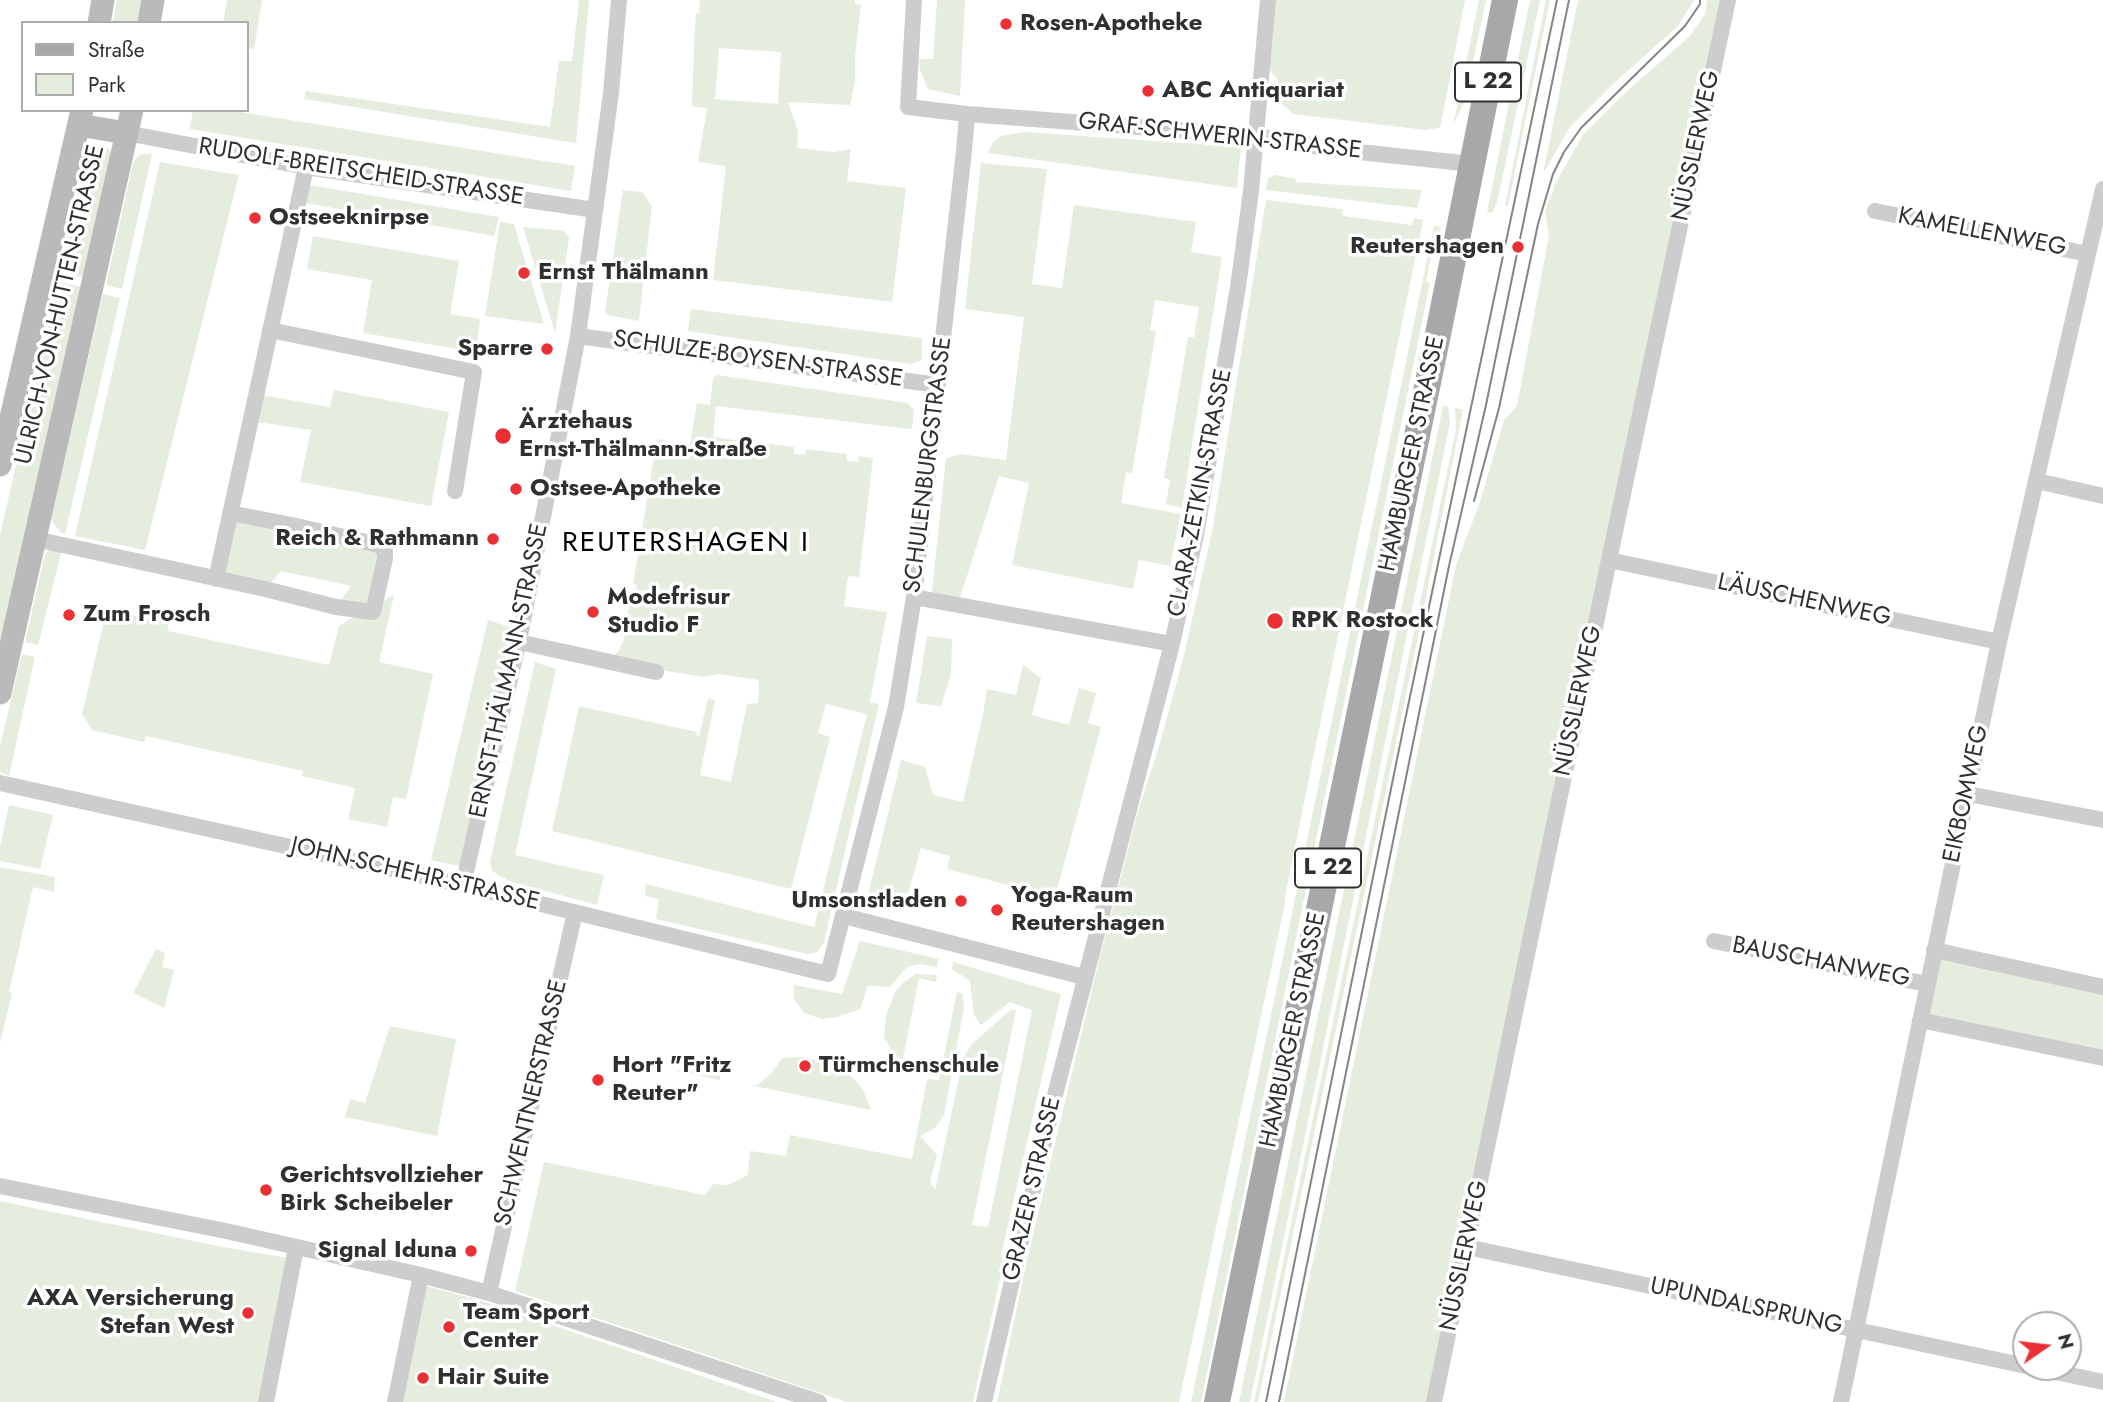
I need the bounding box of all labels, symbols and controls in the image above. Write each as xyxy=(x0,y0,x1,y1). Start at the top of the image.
place label: Rosen-Apotheke xyxy=(1020,10,1202,38)
marker: Rosen-Apotheke xyxy=(998,16,1014,32)
legend xyxy=(21,21,248,112)
text: Straße xyxy=(88,35,145,65)
road number: L 22 xyxy=(1455,62,1521,102)
street label: NÜSSLERWEG xyxy=(1667,68,1727,224)
text: Park xyxy=(88,70,125,100)
place label: ABC Antiquariat xyxy=(1162,77,1344,105)
marker: ABC Antiquariat xyxy=(1140,83,1156,99)
street label: GRAF-SCHWERIN-STRASSE xyxy=(1077,108,1363,166)
street label: RUDOLF-BREITSCHEID-STRASSE xyxy=(196,133,526,213)
street label: ULRICH-VON-HUTTEN-STRASSE xyxy=(10,142,112,468)
street label: KAMELLENWEG xyxy=(1895,203,2069,263)
place label: Ostseeknirpse xyxy=(269,204,429,232)
marker: Ostseeknirpse xyxy=(247,210,263,226)
place label: Reutershagen xyxy=(1350,233,1504,261)
marker: Reutershagen xyxy=(1510,239,1526,255)
place label: Ernst Thälmann xyxy=(538,259,709,287)
marker: Ernst Thälmann xyxy=(516,265,532,281)
street label: SCHULZE-BOYSEN-STRASSE xyxy=(611,325,905,395)
street label: HAMBURGER STRASSE xyxy=(1374,334,1452,574)
place label: Sparre xyxy=(457,335,533,363)
street label: SCHULENBURGSTRASSE xyxy=(899,335,959,595)
marker: Sparre xyxy=(539,341,555,357)
street label: CLARA-ZETKIN-STRASSE xyxy=(1163,367,1239,619)
place label: Ärztehaus Ernst-Thälmann-Straße xyxy=(519,408,767,464)
marker: Ärztehaus Ernst-Thälmann-Straße xyxy=(493,426,513,446)
place label: Ostsee-Apotheke xyxy=(530,475,721,503)
marker: Ostsee-Apotheke xyxy=(508,481,524,497)
street label: ERNST-THÄLMANN-STRASSE xyxy=(465,521,555,821)
place label: Reich & Rathmann xyxy=(275,525,479,553)
district label: REUTERSHAGEN I xyxy=(564,527,808,561)
marker: Reich & Rathmann xyxy=(485,531,501,547)
street label: LÄUSCHENWEG xyxy=(1715,569,1893,633)
place label: Modefrisur Studio F xyxy=(607,584,730,640)
place label: Zum Frosch xyxy=(83,601,211,629)
marker: Modefrisur Studio F xyxy=(585,604,601,620)
marker: Zum Frosch xyxy=(61,607,77,623)
place label: RPK Rostock xyxy=(1291,607,1434,635)
marker: RPK Rostock xyxy=(1265,611,1285,631)
street label: NÜSSLERWEG xyxy=(1549,623,1609,779)
street label: EIKBOMWEG xyxy=(1938,723,1996,865)
street label: JOHN-SCHEHR-STRASSE xyxy=(288,832,542,918)
road number: L 22 xyxy=(1295,848,1361,888)
place label: Yoga-Raum Reutershagen xyxy=(1011,882,1165,938)
place label: Umsonstladen xyxy=(791,887,947,915)
marker: Umsonstladen xyxy=(953,893,969,909)
marker: Yoga-Raum Reutershagen xyxy=(989,902,1005,918)
street label: HAMBURGER STRASSE xyxy=(1255,910,1333,1150)
street label: BAUSCHANWEG xyxy=(1730,932,1912,994)
street label: SCHWENTNERSTRASSE xyxy=(490,977,574,1229)
place label: Hort "Fritz Reuter" xyxy=(612,1052,732,1108)
place label: Türmchenschule xyxy=(819,1052,999,1080)
marker: Türmchenschule xyxy=(797,1058,813,1074)
marker: Hort "Fritz Reuter" xyxy=(590,1072,606,1088)
street label: GRAZER STRASSE xyxy=(998,1094,1068,1284)
place label: Gerichtsvollzieher Birk Scheibeler xyxy=(280,1162,483,1218)
street label: NÜSSLERWEG xyxy=(1435,1178,1495,1334)
marker: Gerichtsvollzieher Birk Scheibeler xyxy=(258,1182,274,1198)
place label: Signal Iduna xyxy=(317,1237,457,1265)
marker: Signal Iduna xyxy=(463,1243,479,1259)
street label: UPUNDALSPRUNG xyxy=(1647,1273,1845,1341)
place label: AXA Versicherung Stefan West xyxy=(27,1285,234,1341)
place label: Team Sport Center xyxy=(463,1299,589,1355)
marker: AXA Versicherung Stefan West xyxy=(240,1305,256,1321)
north arrow xyxy=(2012,1311,2082,1381)
marker: Team Sport Center xyxy=(441,1319,457,1335)
text: N xyxy=(2051,1331,2081,1352)
place label: Hair Suite xyxy=(437,1364,549,1392)
marker: Hair Suite xyxy=(415,1370,431,1386)

